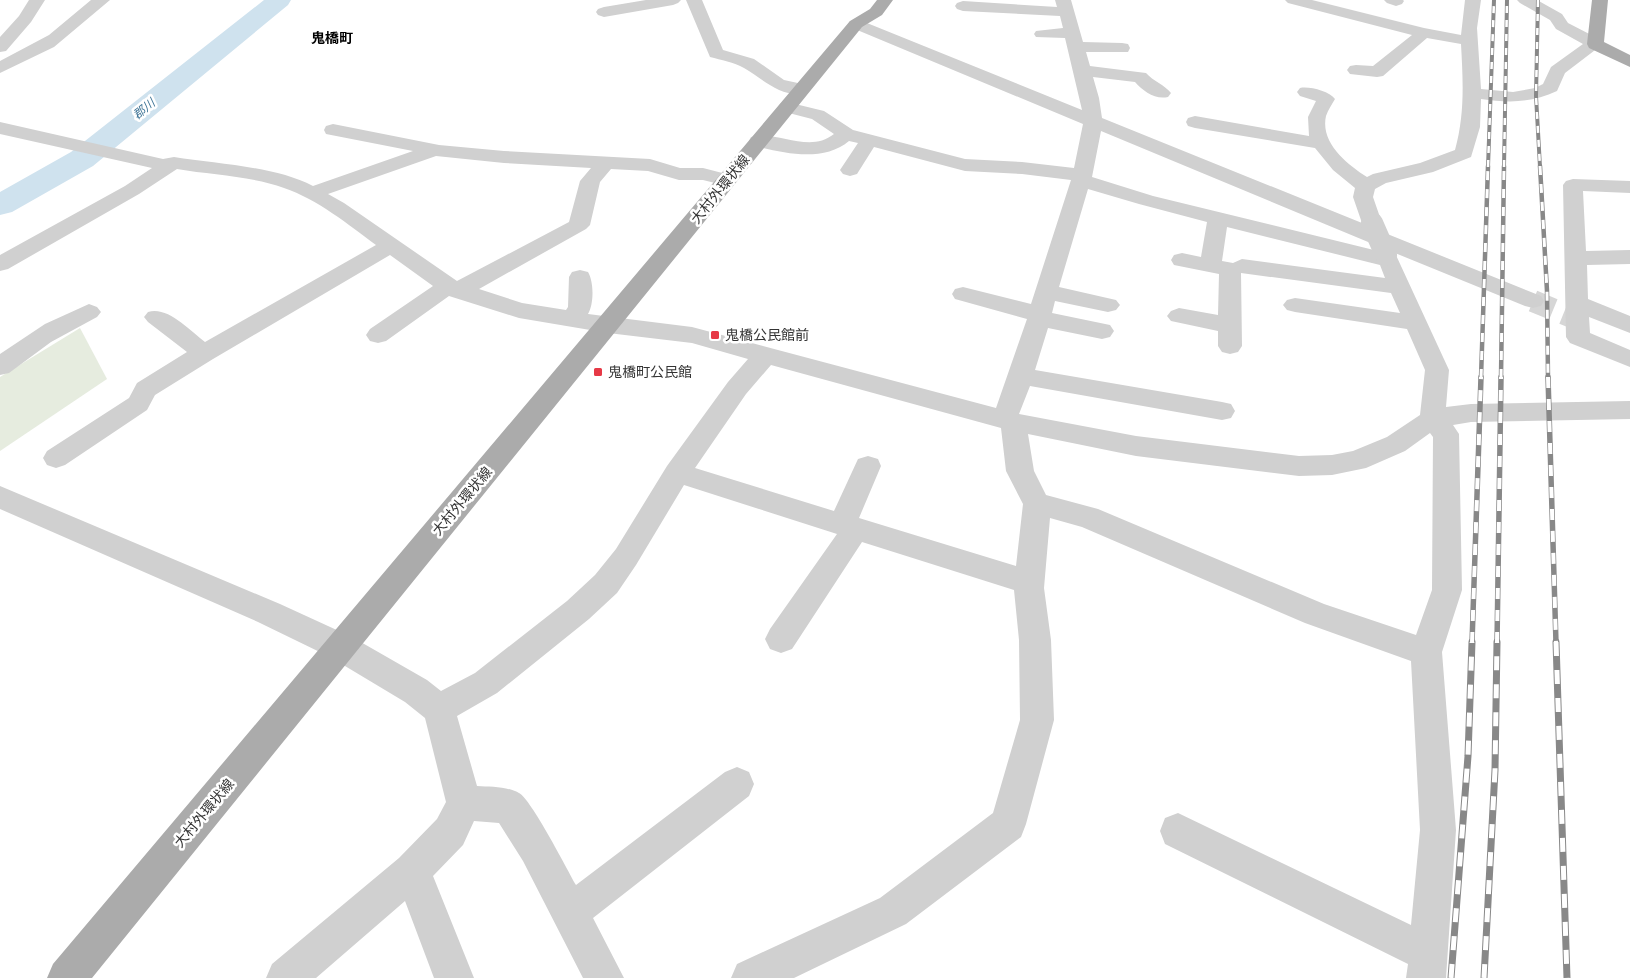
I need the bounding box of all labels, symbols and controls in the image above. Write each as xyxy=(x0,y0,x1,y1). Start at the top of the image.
district label: 鬼橋町 xyxy=(311,28,353,48)
water label: 郡川 xyxy=(129,93,161,124)
street label: 大村外環状線 xyxy=(686,150,754,228)
place label: 鬼橋公民館前 xyxy=(725,325,809,345)
marker: 鬼橋公民館前 xyxy=(709,329,721,341)
place label: 鬼橋町公民館 xyxy=(608,362,692,382)
marker: 鬼橋町公民館 xyxy=(592,366,604,378)
street label: 大村外環状線 xyxy=(427,462,497,540)
street label: 大村外環状線 xyxy=(169,774,239,852)

